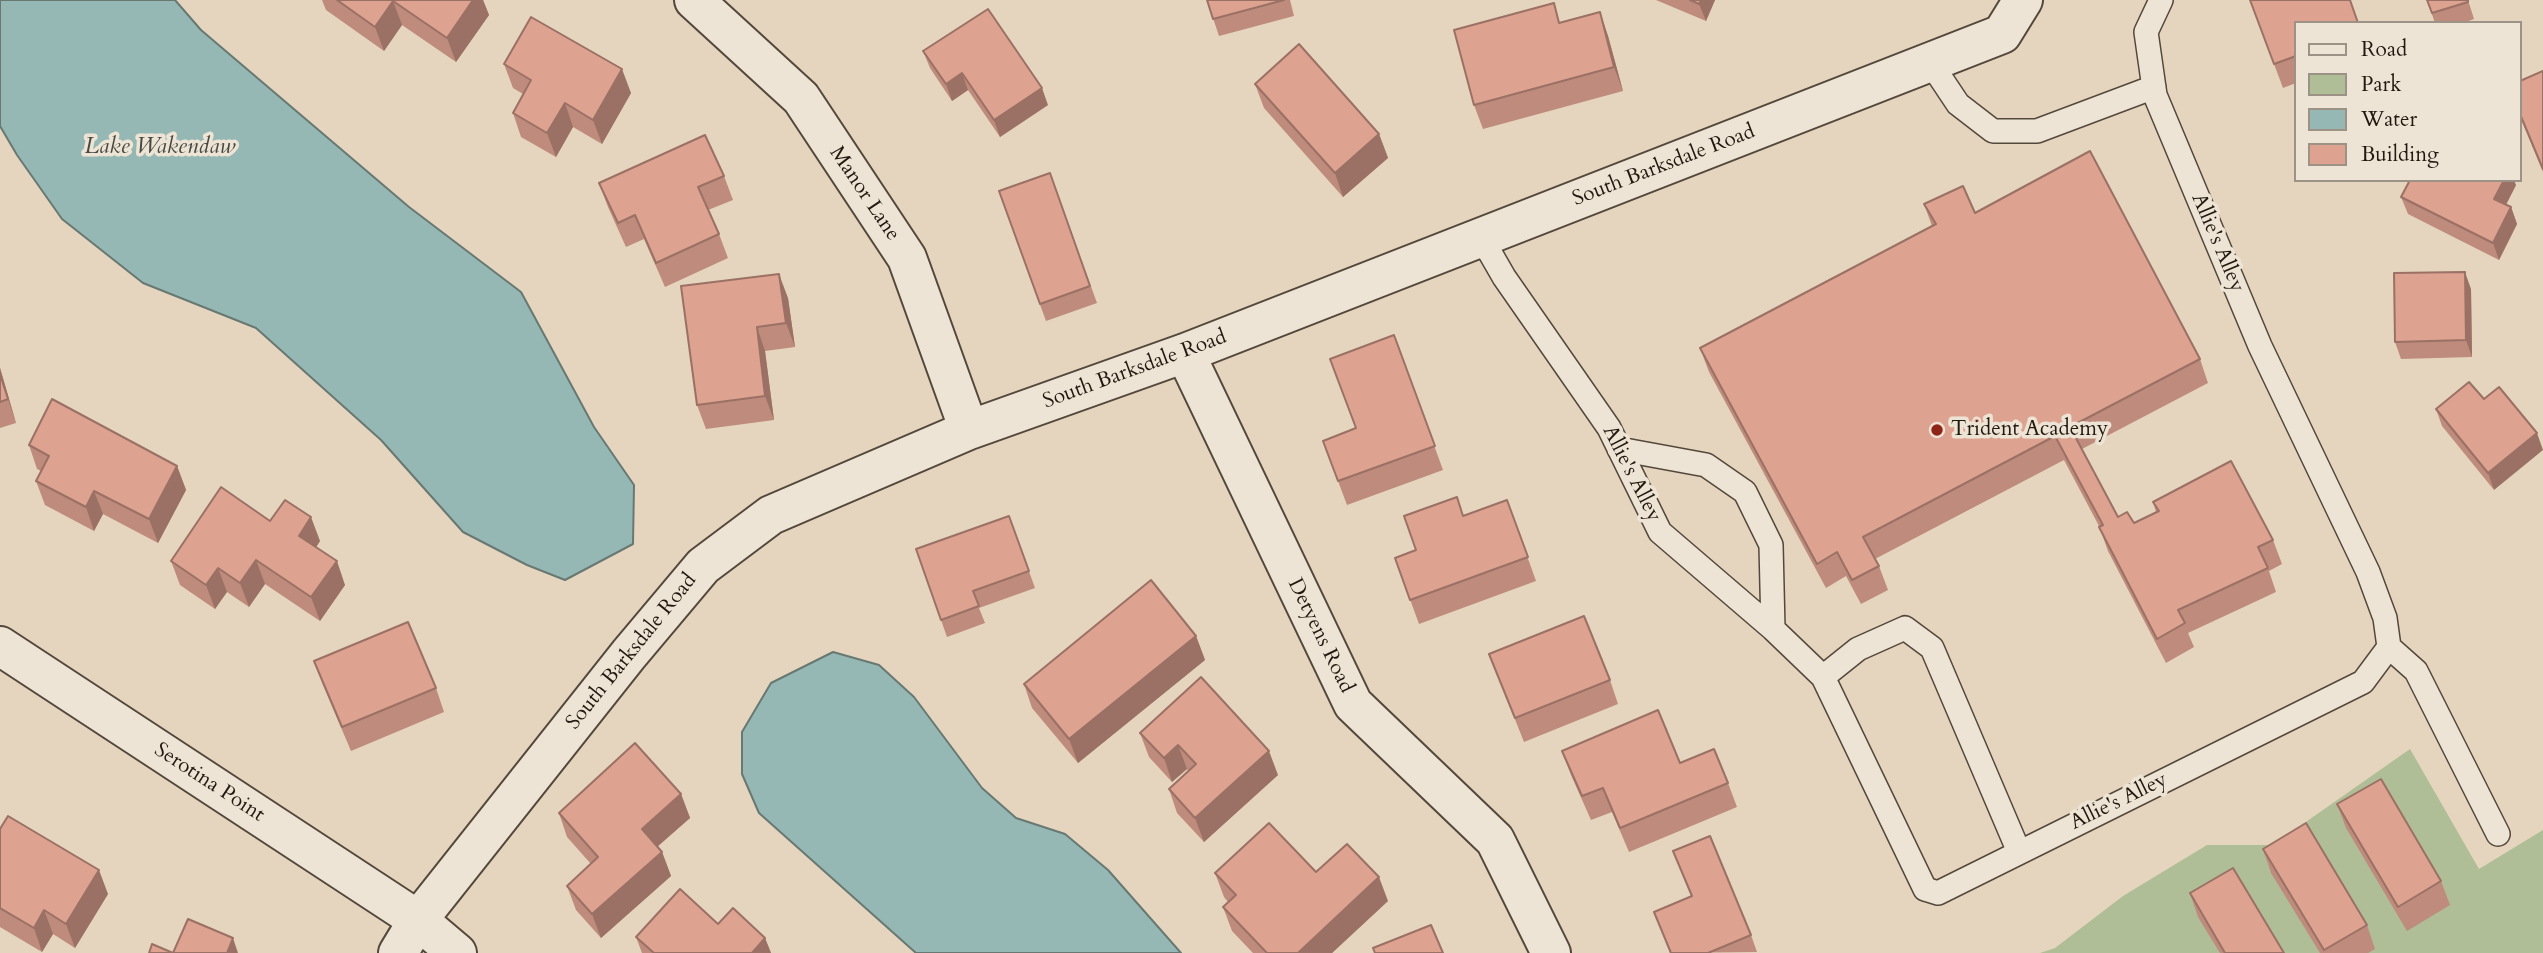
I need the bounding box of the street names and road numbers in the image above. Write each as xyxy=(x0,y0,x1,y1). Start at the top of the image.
street label: South Barksdale Road xyxy=(1569,120,1759,212)
street label: Manor Lane xyxy=(823,142,905,246)
street label: Allie's Alley xyxy=(2185,190,2249,296)
street label: South Barksdale Road xyxy=(1040,325,1230,415)
street label: Allie's Alley xyxy=(1596,422,1666,526)
street label: South Barksdale Road xyxy=(561,569,703,735)
street label: Detyens Road xyxy=(1281,574,1359,698)
street label: Serotina Point xyxy=(149,738,269,828)
street label: Allie's Alley xyxy=(2066,768,2172,836)

